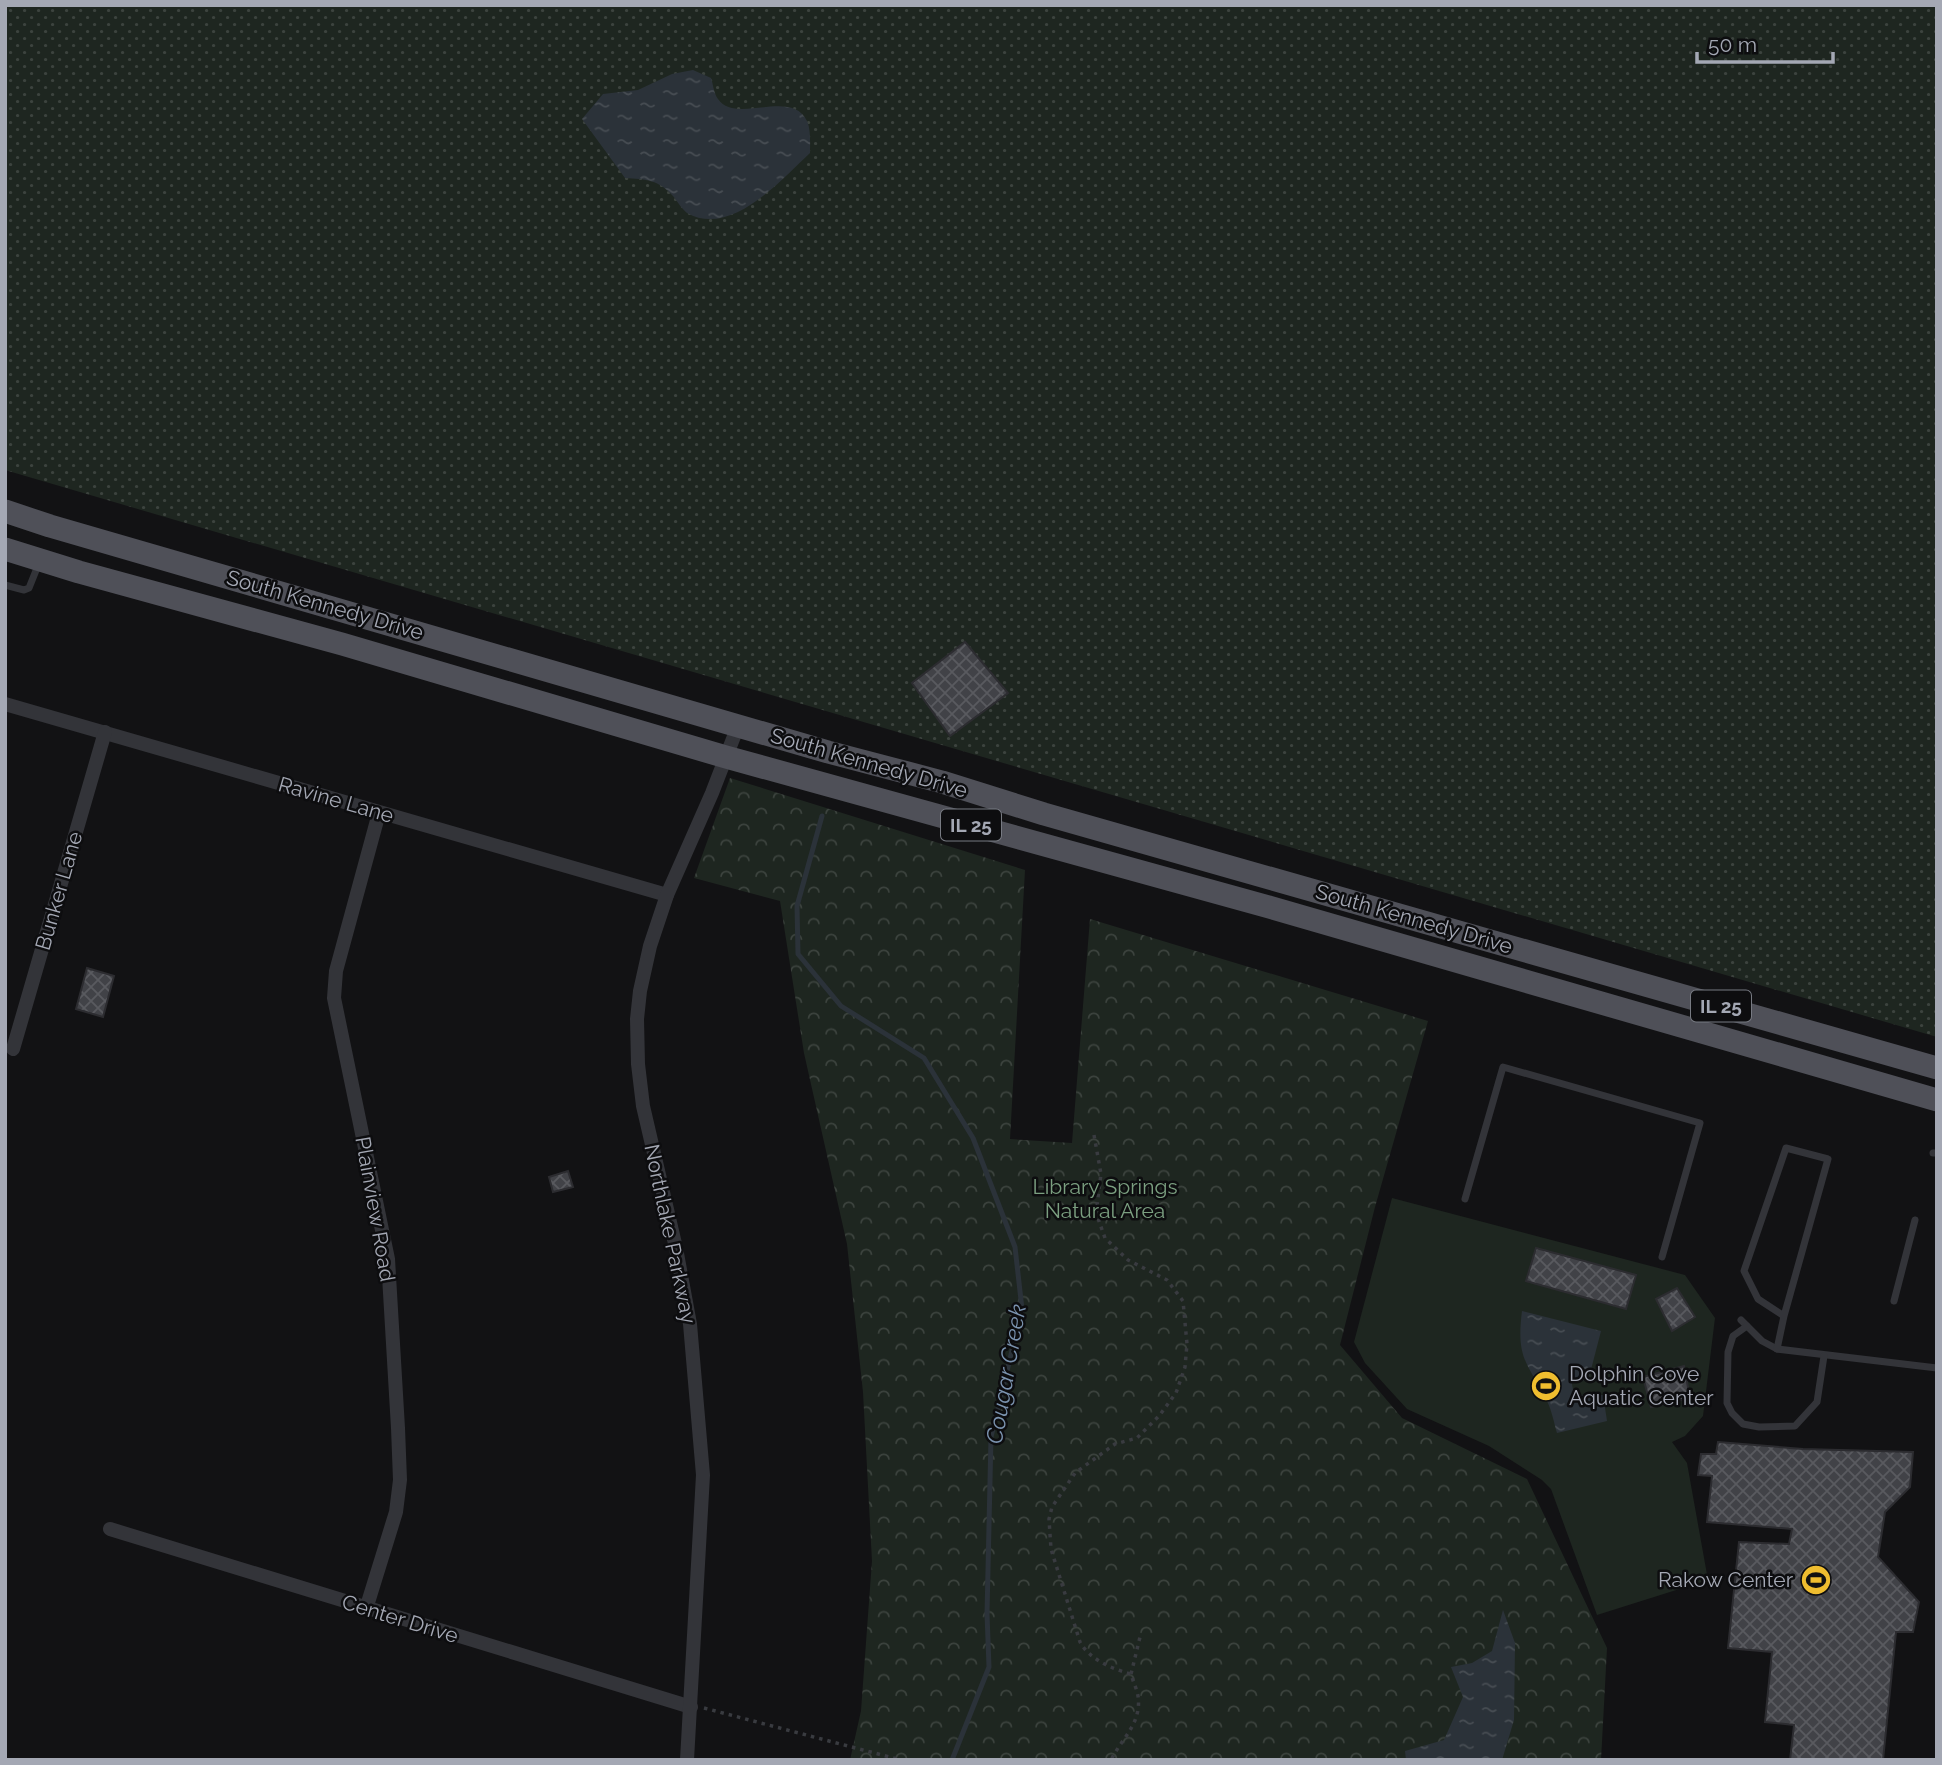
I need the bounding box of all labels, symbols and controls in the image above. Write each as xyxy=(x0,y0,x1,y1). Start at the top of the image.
scale bar xyxy=(1697,21,1834,65)
text: 50 m xyxy=(1708,32,1757,57)
street label: South Kennedy Drive xyxy=(224,564,426,645)
street label: South Kennedy Drive xyxy=(768,722,970,803)
street label: Ravine Lane xyxy=(276,771,397,828)
road number: IL 25 xyxy=(941,810,1001,840)
street label: Bunker Lane xyxy=(30,829,87,953)
street label: South Kennedy Drive xyxy=(1313,878,1515,959)
road number: IL 25 xyxy=(1691,990,1751,1022)
street label: Plainview Road xyxy=(350,1134,401,1283)
street label: Northlake Parkway xyxy=(639,1142,702,1326)
park label: Library Springs Natural Area xyxy=(1032,1174,1178,1223)
water label: Cougar Creek xyxy=(980,1302,1031,1446)
place label: Dolphin Cove Aquatic Center xyxy=(1569,1361,1714,1410)
sports icon: Dolphin Cove Aquatic Center xyxy=(1529,1369,1563,1403)
sports icon: Rakow Center xyxy=(1799,1563,1833,1597)
place label: Rakow Center xyxy=(1658,1567,1794,1592)
street label: Center Drive xyxy=(339,1589,461,1648)

